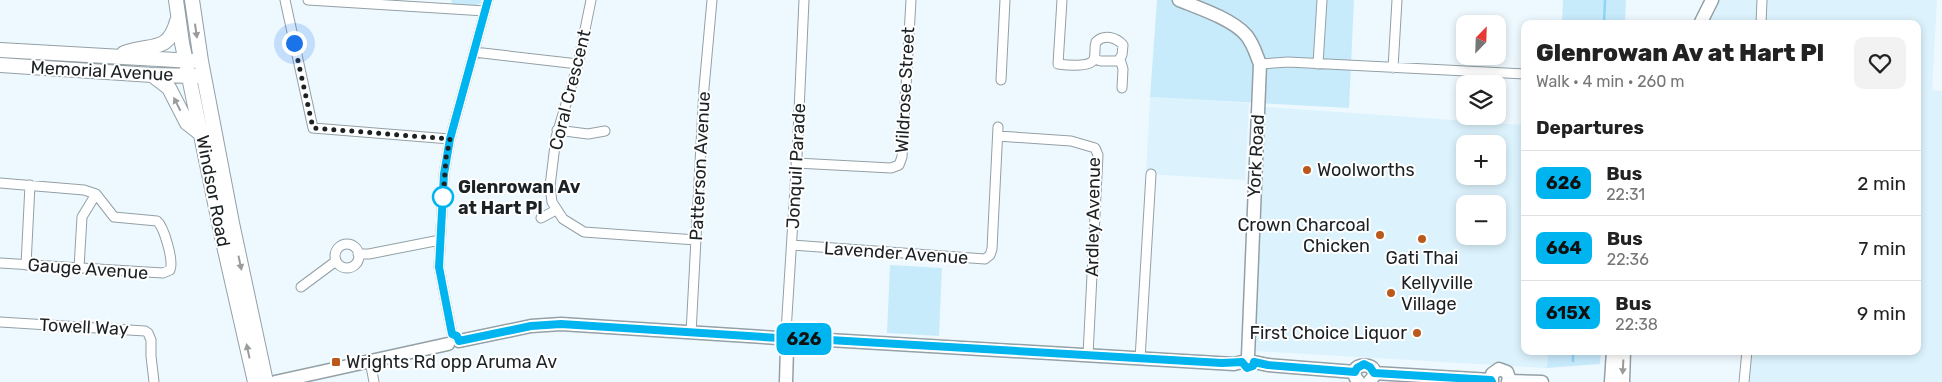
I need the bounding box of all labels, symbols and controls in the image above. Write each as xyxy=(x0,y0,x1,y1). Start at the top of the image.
north arrow xyxy=(1456,15,1506,65)
map controls xyxy=(1456,15,1506,245)
one-way arrow xyxy=(192,23,200,39)
street label: Wildrose Street xyxy=(891,26,919,154)
street label: Coral Crescent xyxy=(544,27,596,153)
your location xyxy=(282,31,307,56)
button: heart xyxy=(1854,37,1906,89)
text: Glenrowan Av at Hart Pl xyxy=(1536,39,1824,67)
street label: Memorial Avenue xyxy=(30,56,174,86)
text: Walk · 4 min · 260 m xyxy=(1536,72,1685,91)
button: layers xyxy=(1456,75,1506,125)
street label: Patterson Avenue xyxy=(685,91,715,241)
one-way arrow xyxy=(173,97,181,111)
street label: Jonquil Parade xyxy=(782,102,810,230)
street label: York Road xyxy=(1243,114,1269,198)
text: Departures xyxy=(1536,116,1644,139)
street label: Windsor Road xyxy=(191,133,235,249)
button: + xyxy=(1456,135,1506,185)
street label: Ardley Avenue xyxy=(1081,157,1105,277)
place label: Woolworths xyxy=(1317,159,1415,181)
text: Bus xyxy=(1606,162,1642,185)
marker: Woolworths xyxy=(1301,164,1313,176)
text: 626 xyxy=(1546,172,1581,194)
text: 2 min xyxy=(1857,172,1906,195)
place label: Glenrowan Av at Hart Pl xyxy=(458,176,581,219)
text: 22:31 xyxy=(1606,185,1645,204)
marker: Glenrowan Av at Hart Pl xyxy=(432,186,454,208)
button: − xyxy=(1456,195,1506,245)
place label: Crown Charcoal Chicken xyxy=(1237,214,1370,257)
text: Bus xyxy=(1607,227,1643,250)
marker: Crown Charcoal Chicken xyxy=(1374,229,1386,241)
marker: Gati Thai xyxy=(1416,233,1428,245)
street label: Lavender Avenue xyxy=(823,237,969,269)
text: 664 xyxy=(1546,237,1582,259)
text: 7 min xyxy=(1859,237,1906,260)
place label: Gati Thai xyxy=(1386,247,1458,269)
text: 22:36 xyxy=(1607,250,1649,269)
street label: Gauge Avenue xyxy=(27,254,149,284)
one-way arrow xyxy=(237,255,245,271)
place label: Kellyville Village xyxy=(1401,272,1473,315)
marker: Kellyville Village xyxy=(1385,287,1397,299)
text: Bus xyxy=(1615,292,1651,315)
text: 615X xyxy=(1546,302,1590,324)
text: 9 min xyxy=(1857,302,1906,325)
street label: Towell Way xyxy=(39,314,129,340)
text: 22:38 xyxy=(1615,315,1658,334)
place label: First Choice Liquor xyxy=(1249,322,1407,344)
line badge: 626 xyxy=(775,323,833,355)
marker: First Choice Liquor xyxy=(1411,327,1423,339)
text: 626 xyxy=(786,328,822,350)
one-way arrow xyxy=(244,343,252,358)
place label: Wrights Rd opp Aruma Av xyxy=(346,351,557,373)
marker: Wrights Rd opp Aruma Av xyxy=(330,356,342,368)
one-way arrow xyxy=(1619,359,1627,375)

